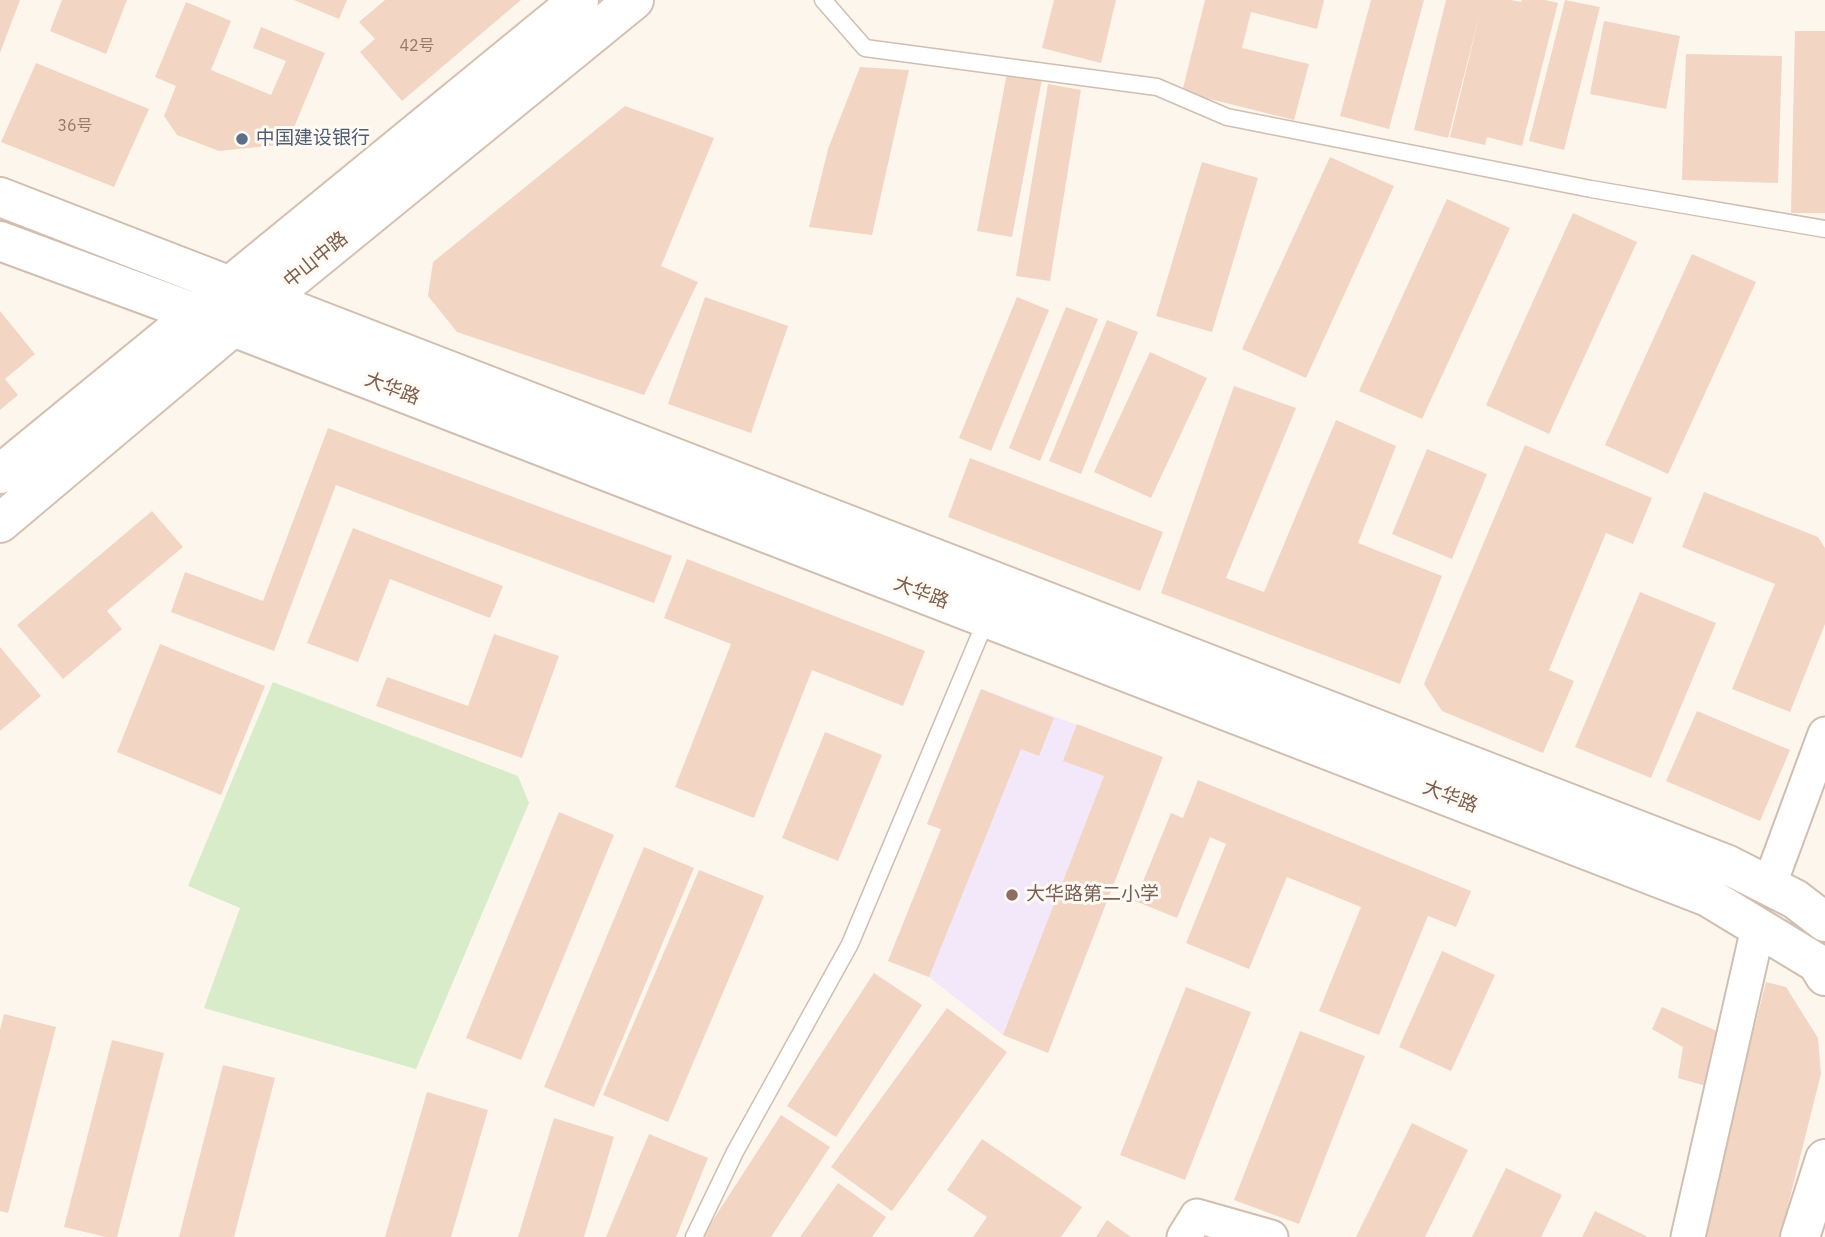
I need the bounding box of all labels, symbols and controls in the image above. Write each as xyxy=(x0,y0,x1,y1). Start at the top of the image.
house number: 42号 xyxy=(399,36,435,56)
house number: 36号 xyxy=(57,116,93,136)
place label: 中国建设银行 xyxy=(256,128,370,150)
marker: 中国建设银行 xyxy=(234,131,250,147)
street label: 中山中路 xyxy=(279,227,353,293)
street label: 大华路 xyxy=(361,368,423,410)
street label: 大华路 xyxy=(890,572,952,614)
street label: 大华路 xyxy=(1419,776,1481,818)
place label: 大华路第二小学 xyxy=(1026,884,1159,906)
marker: 大华路第二小学 xyxy=(1004,887,1020,903)

